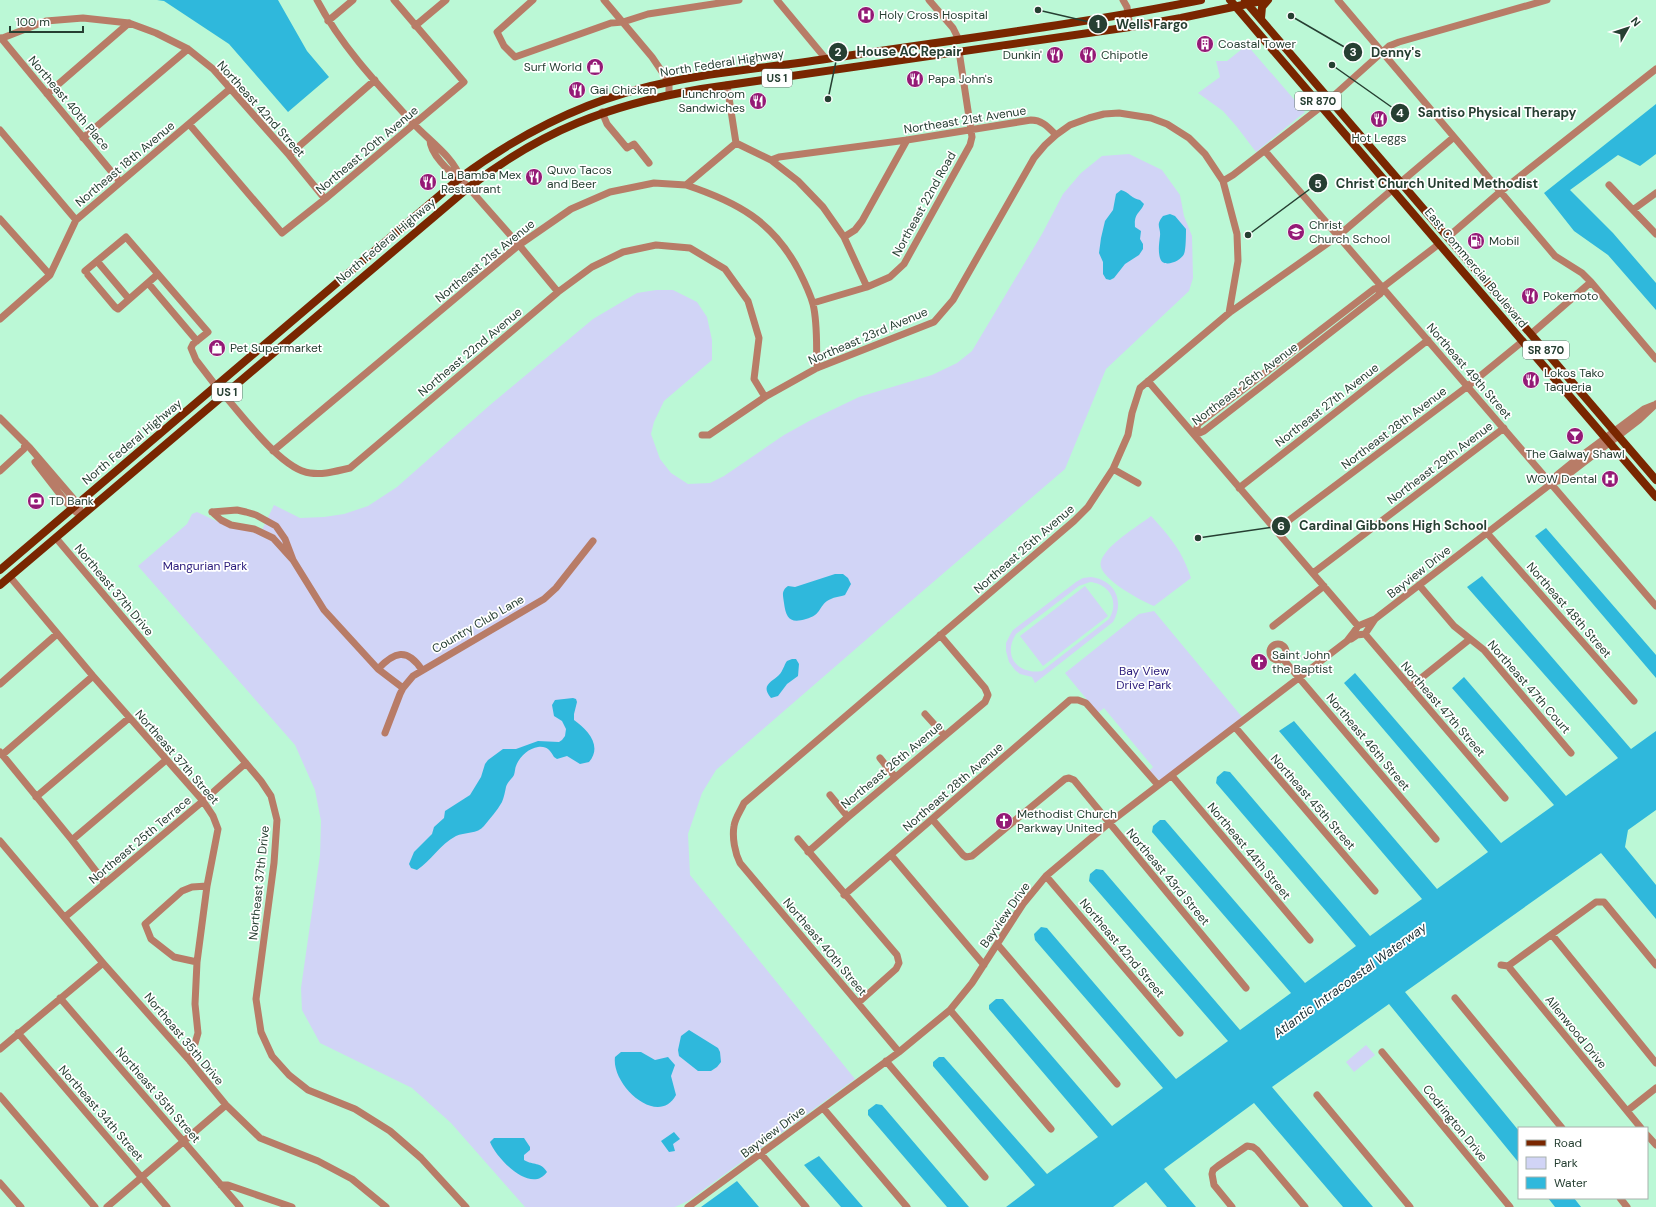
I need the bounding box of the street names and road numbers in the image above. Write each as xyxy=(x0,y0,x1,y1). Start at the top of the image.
street label: North Federal Highway xyxy=(659,45,786,81)
street label: Northeast 40th Place xyxy=(25,52,113,154)
street label: Northeast 42nd Street xyxy=(213,57,309,161)
road number: US 1 xyxy=(762,69,792,87)
road number: SR 870 xyxy=(1295,92,1341,110)
street label: Northeast 20th Avenue xyxy=(312,102,422,198)
street label: Northeast 21st Avenue xyxy=(903,102,1027,138)
street label: Northeast 18th Avenue xyxy=(72,118,178,210)
street label: Northeast 22nd Road xyxy=(888,149,960,259)
street label: North Federal Highway xyxy=(333,194,439,287)
street label: East Commercial Boulevard xyxy=(1421,205,1531,331)
street label: Northeast 21st Avenue xyxy=(432,216,538,306)
street label: Northeast 22nd Avenue xyxy=(415,304,525,400)
street label: Northeast 23rd Avenue xyxy=(806,304,930,368)
street label: Northeast 49th Street xyxy=(1423,320,1515,423)
street label: Northeast 26th Avenue xyxy=(1189,339,1301,429)
road number: SR 870 xyxy=(1523,341,1569,359)
street label: Northeast 27th Avenue xyxy=(1272,359,1382,450)
road number: US 1 xyxy=(212,383,242,401)
street label: Northeast 28th Avenue xyxy=(1338,383,1450,473)
street label: North Federal Highway xyxy=(79,395,185,488)
street label: Northeast 29th Avenue xyxy=(1384,418,1496,508)
street label: Northeast 25th Avenue xyxy=(970,501,1078,597)
street label: Northeast 37th Drive xyxy=(71,541,157,639)
street label: Bayview Drive xyxy=(1384,542,1454,602)
street label: Northeast 48th Street xyxy=(1523,559,1615,661)
street label: Country Club Lane xyxy=(429,591,527,657)
street label: Northeast 47th Court xyxy=(1484,637,1574,737)
street label: Northeast 47th Street xyxy=(1397,658,1489,760)
street label: Northeast 46th Street xyxy=(1323,690,1414,794)
street label: Northeast 37th Street xyxy=(131,706,223,808)
street label: Northeast 26th Avenue xyxy=(838,717,946,812)
street label: Northeast 28th Avenue xyxy=(899,739,1007,835)
street label: Northeast 45th Street xyxy=(1267,751,1359,853)
street label: Northeast 25th Terrace xyxy=(85,792,195,888)
street label: Northeast 44th Street xyxy=(1204,799,1294,903)
street label: Northeast 37th Drive xyxy=(245,825,273,941)
street label: Northeast 43rd Street xyxy=(1123,825,1213,929)
street label: Bayview Drive xyxy=(976,879,1034,951)
street label: Northeast 40th Street xyxy=(779,895,871,999)
street label: Northeast 42nd Street xyxy=(1076,895,1168,1001)
street label: Northeast 35th Drive xyxy=(141,989,228,1089)
street label: Allenwood Drive xyxy=(1542,992,1610,1072)
street label: Northeast 35th Street xyxy=(112,1044,204,1146)
street label: Northeast 34th Street xyxy=(55,1062,147,1164)
street label: Codrington Drive xyxy=(1419,1081,1491,1165)
street label: Bayview Drive xyxy=(738,1102,809,1162)

